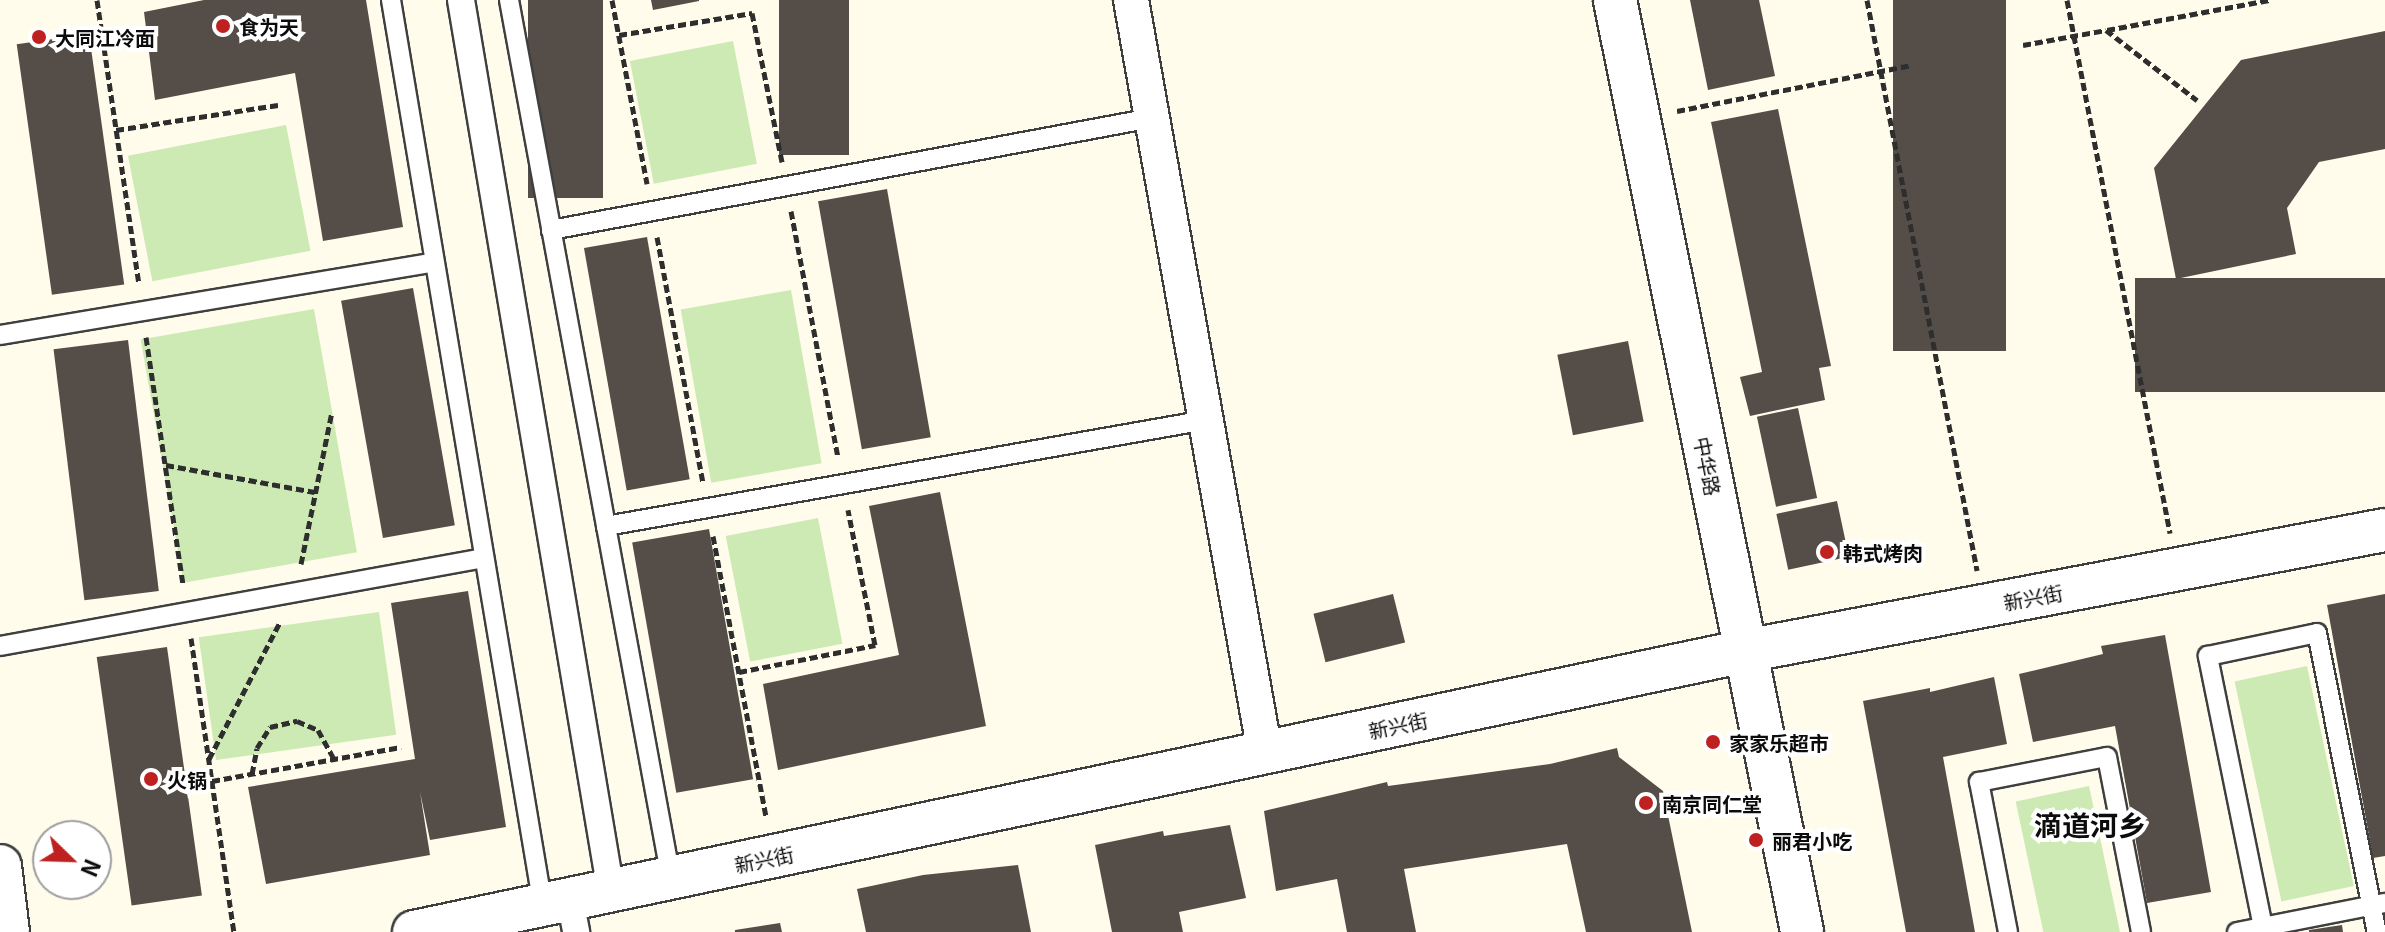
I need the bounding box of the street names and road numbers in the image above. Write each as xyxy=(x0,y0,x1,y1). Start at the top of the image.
street label: 中华路 xyxy=(1690,434,1726,498)
street label: 新兴街 xyxy=(2001,579,2065,615)
street label: 新兴街 xyxy=(1366,707,1430,743)
street label: 新兴街 xyxy=(732,841,796,877)

